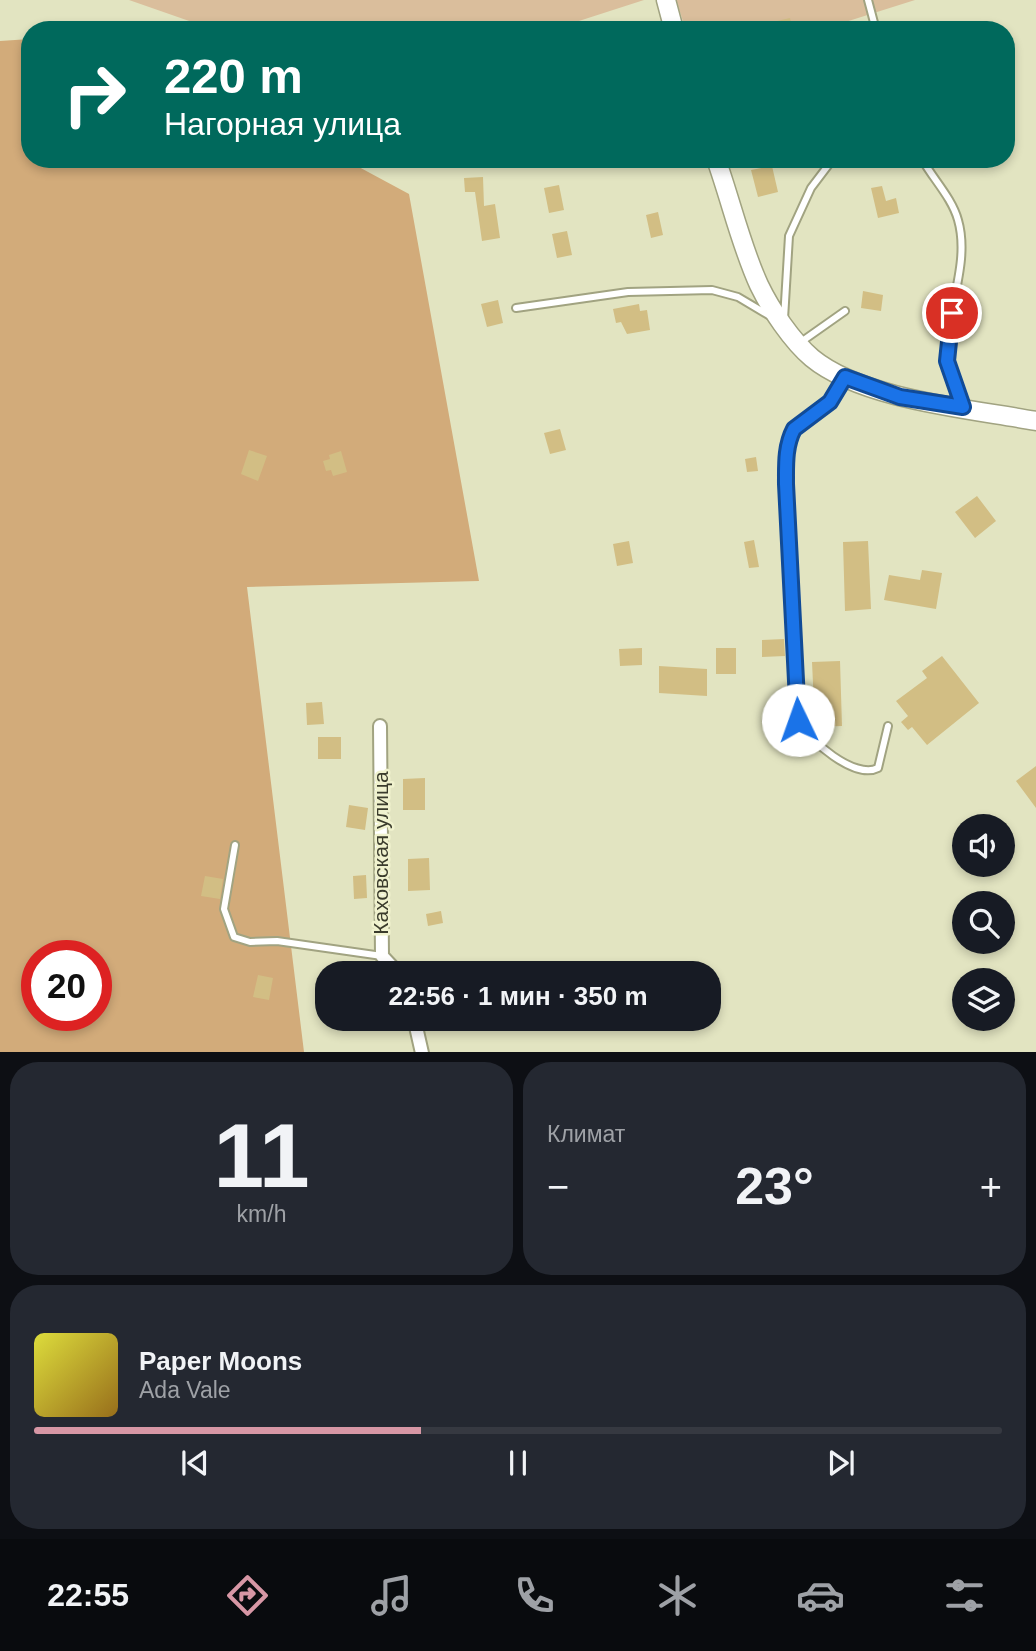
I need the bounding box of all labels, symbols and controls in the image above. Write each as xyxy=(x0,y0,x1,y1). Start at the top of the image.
icon: right xyxy=(49,49,140,140)
text: 220 m xyxy=(164,49,303,103)
text: Нагорная улица xyxy=(164,106,401,142)
pin xyxy=(922,283,982,343)
icon: arrive xyxy=(933,294,971,332)
position arrow xyxy=(761,683,835,757)
street label: Каховская улица xyxy=(369,771,392,935)
map controls xyxy=(952,814,1015,1031)
button: sound xyxy=(952,814,1015,877)
button: search xyxy=(952,891,1015,954)
speed limit sign: 20 xyxy=(21,940,112,1031)
button: layers xyxy=(952,968,1015,1031)
text: 22:56 · 1 мин · 350 m xyxy=(388,981,648,1011)
text: 11 xyxy=(213,1105,310,1206)
text: Климат xyxy=(547,1121,625,1147)
text: 23° xyxy=(735,1157,814,1215)
text: − xyxy=(547,1166,569,1208)
text: + xyxy=(980,1166,1002,1208)
text: km/h xyxy=(237,1201,286,1227)
text: Paper Moons xyxy=(139,1346,302,1376)
text: Ada Vale xyxy=(139,1377,231,1403)
icon: previous xyxy=(176,1444,214,1482)
icon: pause xyxy=(499,1444,537,1482)
icon: next xyxy=(822,1444,860,1482)
icon: directions xyxy=(223,1571,272,1620)
icon: music xyxy=(367,1571,416,1620)
icon: phone xyxy=(510,1571,559,1620)
icon: climate xyxy=(653,1571,702,1620)
icon: car xyxy=(796,1571,845,1620)
icon: filters xyxy=(940,1571,989,1620)
text: 22:55 xyxy=(47,1577,129,1613)

